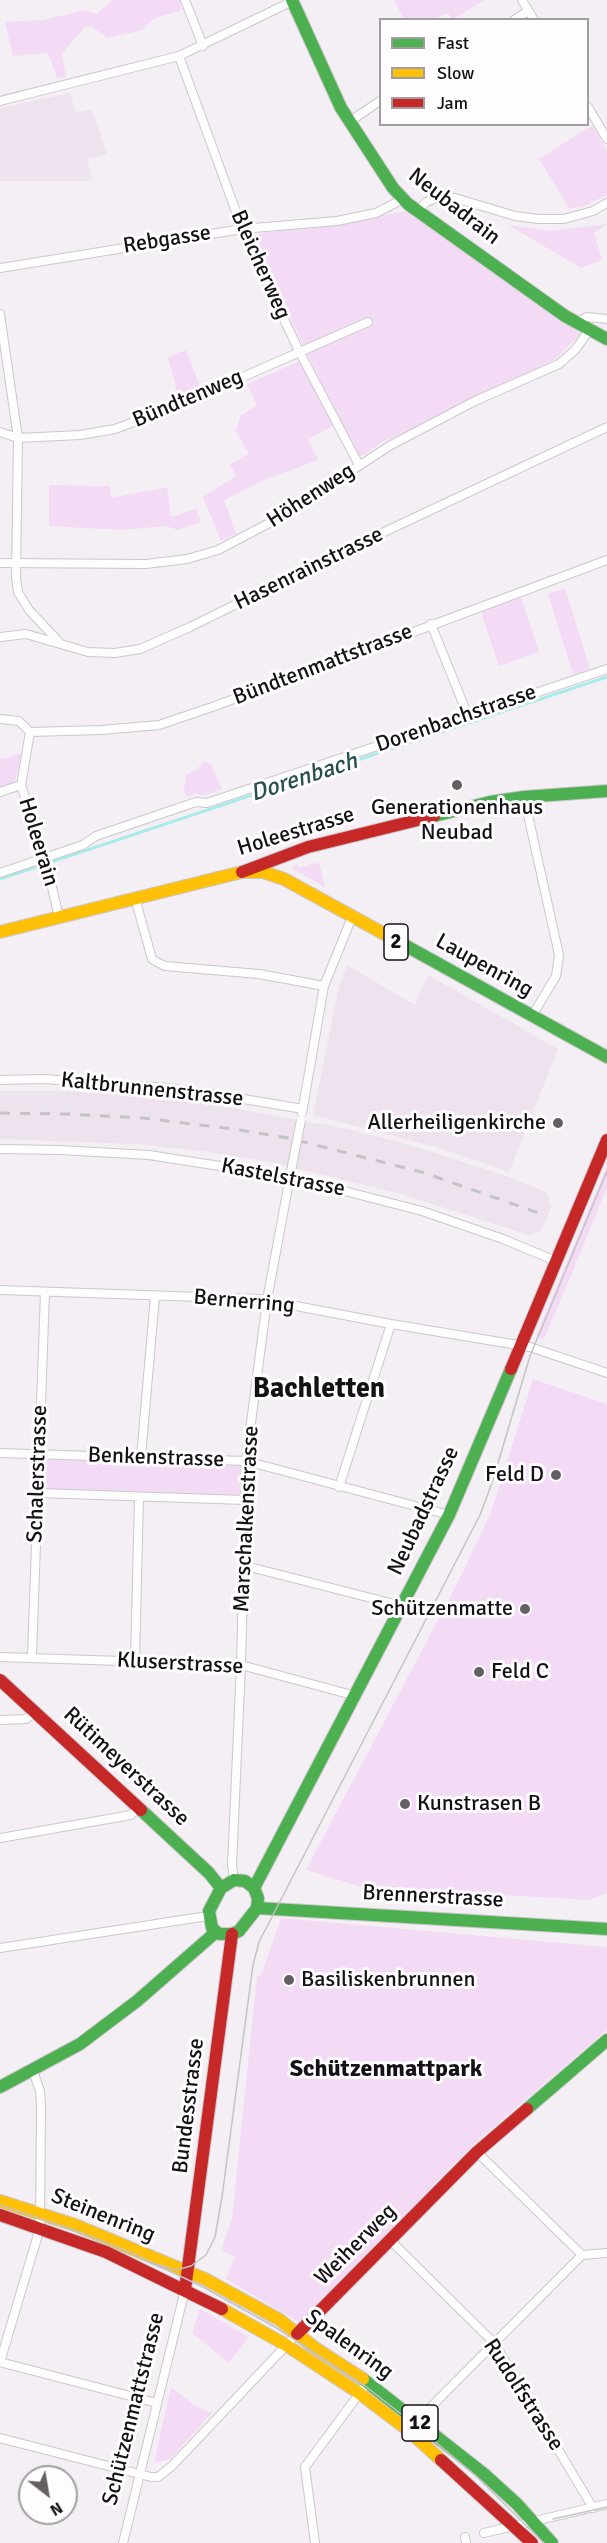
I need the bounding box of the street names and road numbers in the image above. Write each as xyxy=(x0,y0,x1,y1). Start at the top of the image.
street label: Neubadrain xyxy=(403,163,505,251)
street label: Bleicherweg xyxy=(224,206,296,324)
street label: Rebgasse xyxy=(121,220,213,260)
street label: Bündtenweg xyxy=(129,364,247,434)
street label: Höhenweg xyxy=(262,458,360,534)
street label: Hasenrainstrasse xyxy=(230,522,388,616)
street label: Bündtenmattstrasse xyxy=(230,619,416,711)
street label: Dorenbachstrasse xyxy=(372,679,540,759)
street label: Holeerain xyxy=(12,794,64,890)
street label: Holeestrasse xyxy=(234,802,358,862)
road number: 2 xyxy=(384,924,408,960)
street label: Laupenring xyxy=(431,928,537,1004)
street label: Kaltbrunnenstrasse xyxy=(59,1067,245,1113)
street label: Kastelstrasse xyxy=(219,1153,347,1203)
street label: Bernerring xyxy=(192,1284,296,1320)
street label: Schalerstrasse xyxy=(22,1405,54,1543)
street label: Marschalkenstrasse xyxy=(229,1425,265,1613)
street label: Benkenstrasse xyxy=(87,1442,225,1474)
street label: Neubadstrasse xyxy=(383,1442,465,1580)
street label: Kluserstrasse xyxy=(116,1648,244,1680)
street label: Rütimeyerstrasse xyxy=(58,1702,194,1832)
street label: Brennerstrasse xyxy=(362,1880,504,1914)
street label: Bundesstrasse xyxy=(168,2037,210,2175)
street label: Steinenring xyxy=(47,2183,159,2249)
street label: Weiherweg xyxy=(310,2199,402,2291)
street label: Spalenring xyxy=(300,2304,398,2386)
street label: Schützenmattstrasse xyxy=(97,2310,171,2508)
street label: Rudolfstrasse xyxy=(477,2334,569,2456)
road number: 12 xyxy=(402,2405,438,2441)

